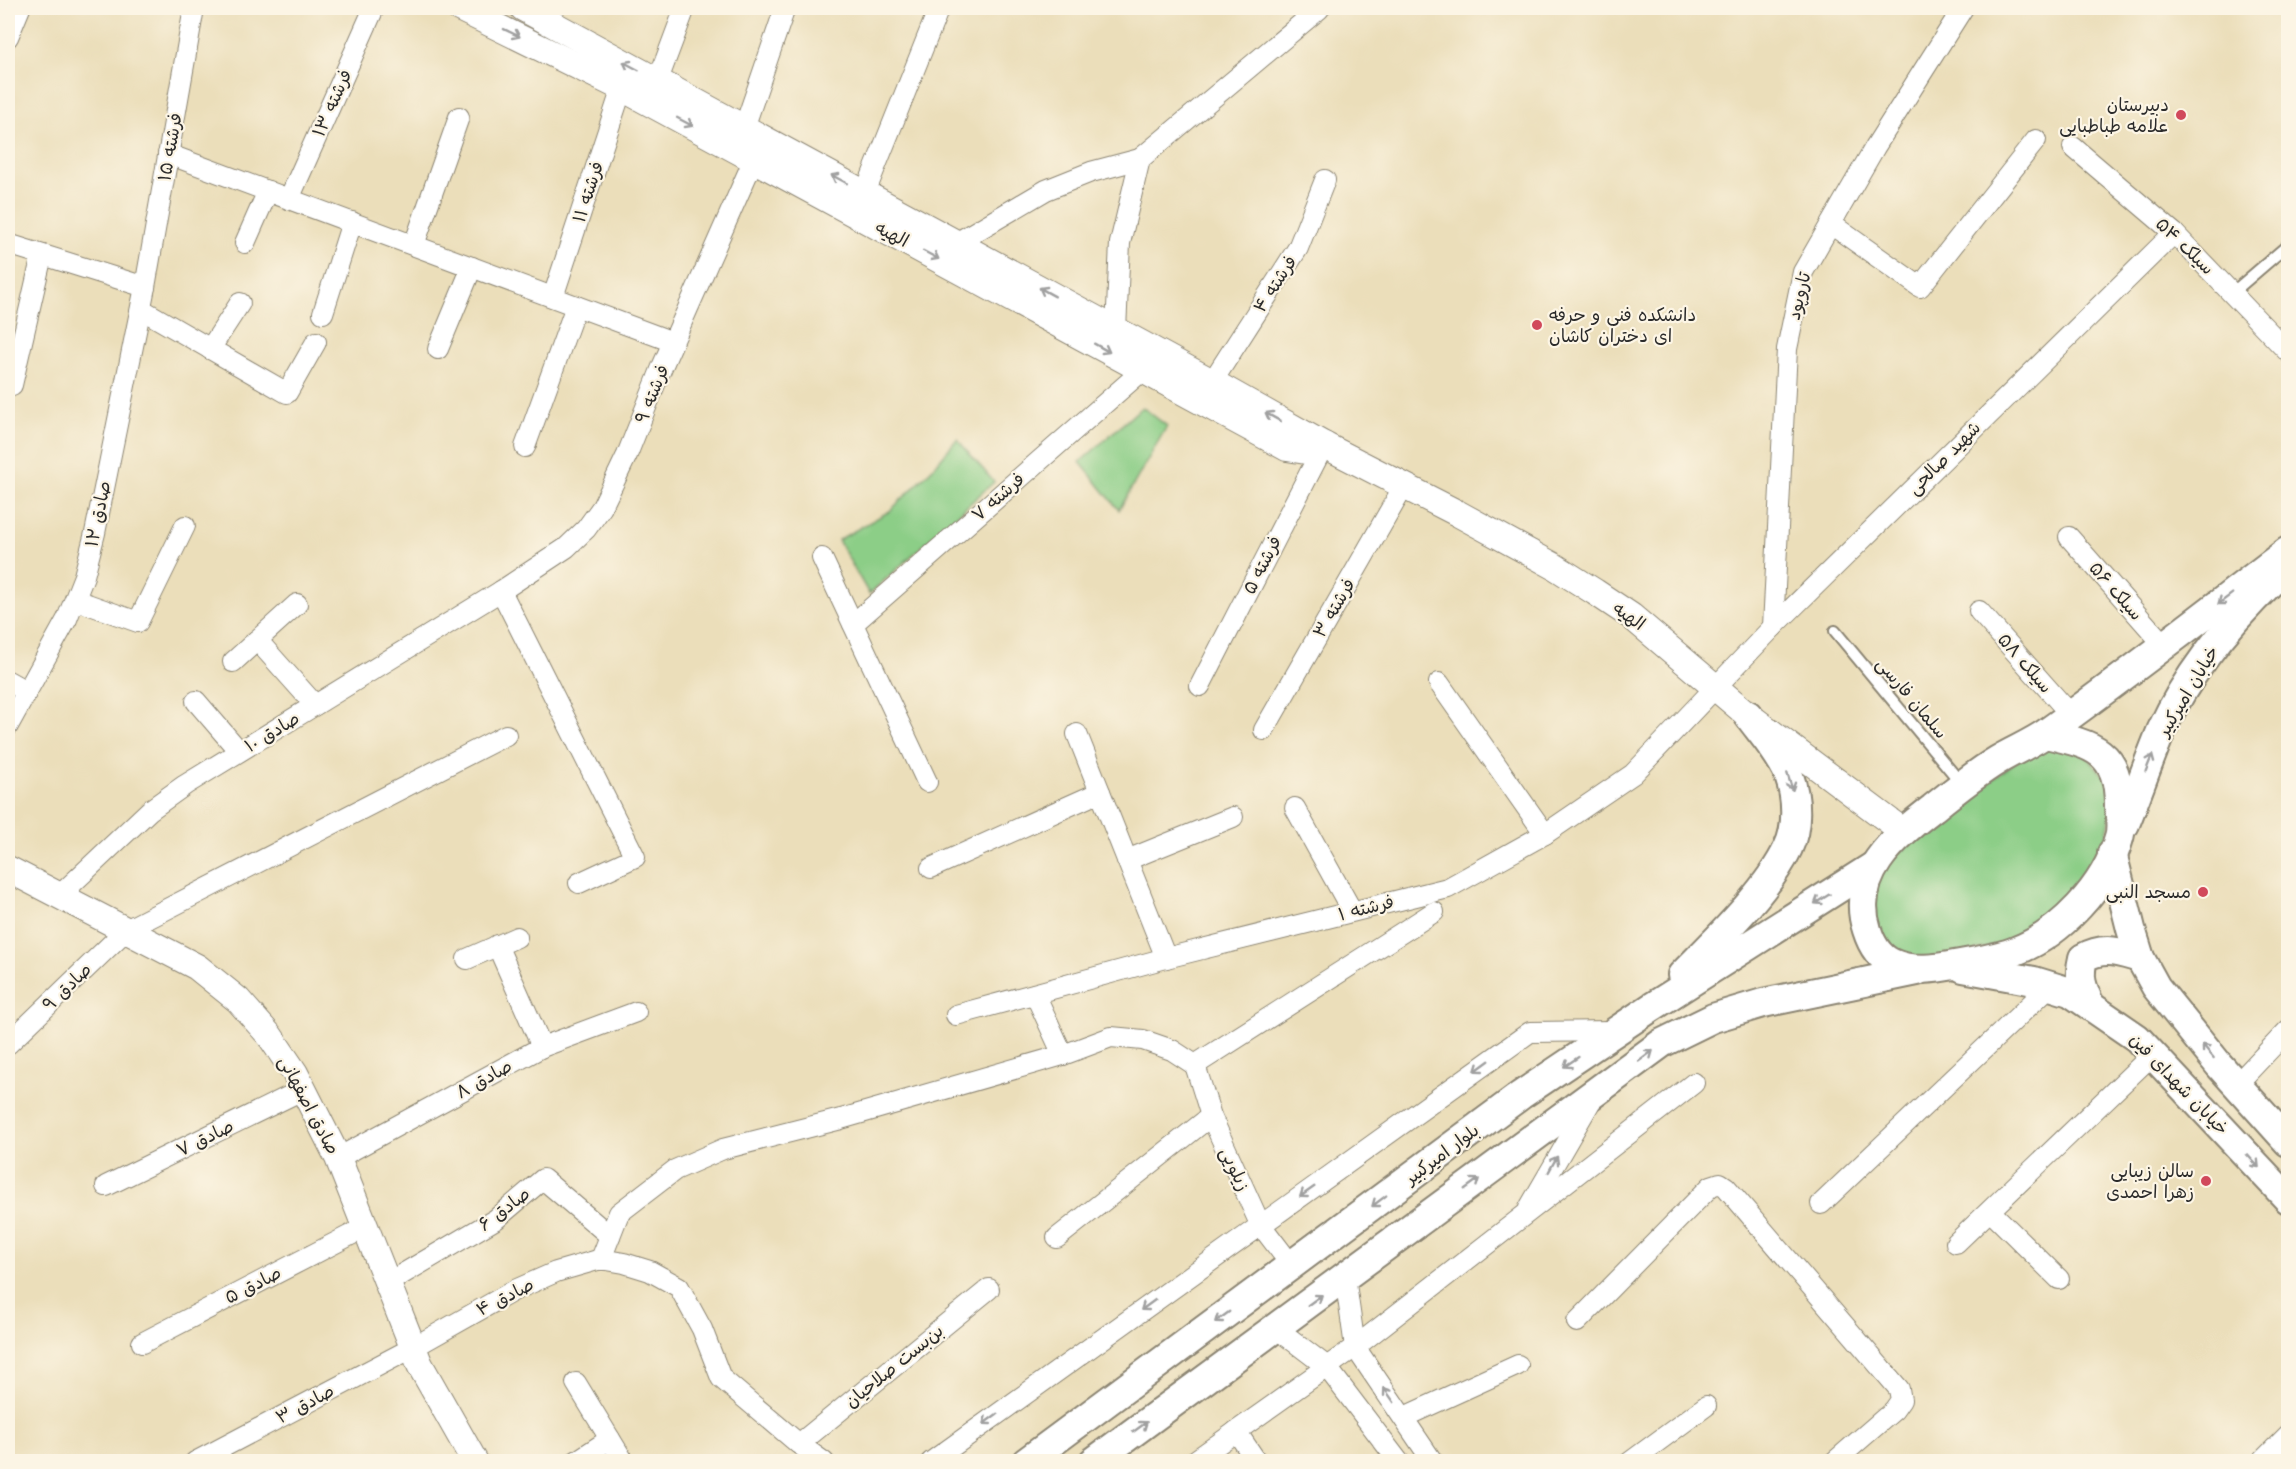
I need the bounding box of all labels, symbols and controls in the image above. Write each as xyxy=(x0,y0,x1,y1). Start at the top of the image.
one-way arrow xyxy=(502,28,520,40)
one-way arrow xyxy=(623,60,640,72)
street label: فرشته ۱۳ xyxy=(307,66,357,140)
place label: دبیرستان علامه طباطبایی xyxy=(2059,93,2169,138)
marker: دبیرستان علامه طباطبایی xyxy=(2174,108,2188,122)
street label: فرشته ۱۵ xyxy=(152,111,188,183)
one-way arrow xyxy=(676,117,694,128)
street label: فرشته ۱۱ xyxy=(567,158,609,226)
one-way arrow xyxy=(831,173,848,185)
street label: سیلک ۵۴ xyxy=(2150,212,2220,280)
street label: الهیه xyxy=(871,215,913,253)
one-way arrow xyxy=(922,249,939,261)
street label: فرشته ۴ xyxy=(1248,251,1302,317)
street label: تاروپود xyxy=(1781,269,1817,322)
one-way arrow xyxy=(1039,286,1056,298)
place label: دانشکده فنی و حرفه ای دختران کاشان xyxy=(1549,303,1696,348)
marker: دانشکده فنی و حرفه ای دختران کاشان xyxy=(1530,318,1544,332)
one-way arrow xyxy=(1093,342,1110,354)
street label: فرشته ۹ xyxy=(629,361,675,427)
one-way arrow xyxy=(1265,410,1282,422)
street label: شهید صالحی xyxy=(1902,416,1986,500)
street label: فرشته ۷ xyxy=(966,467,1030,527)
street label: صادق ۱۲ xyxy=(79,479,117,549)
street label: فرشته ۵ xyxy=(1237,532,1287,598)
street label: سیلک ۵۶ xyxy=(2084,557,2148,625)
street label: فرشته ۳ xyxy=(1307,574,1361,642)
one-way arrow xyxy=(2217,592,2233,605)
street label: الهیه xyxy=(1608,596,1650,636)
street label: سیلک ۵۸ xyxy=(1992,628,2058,698)
street label: خیابان امیرکبیر xyxy=(2151,641,2224,742)
street label: سلمان فارسی xyxy=(1871,652,1953,744)
street label: صادق ۱۰ xyxy=(240,706,304,758)
one-way arrow xyxy=(2144,754,2155,772)
one-way arrow xyxy=(1785,772,1796,791)
place label: مسجد النبی xyxy=(2106,880,2191,904)
marker: مسجد النبی xyxy=(2196,885,2210,899)
street label: فرشته ۱ xyxy=(1336,890,1396,926)
one-way arrow xyxy=(1814,892,1831,905)
street label: صادق ۹ xyxy=(37,958,97,1016)
street label: خیابان شهدای فین xyxy=(2124,1028,2234,1140)
one-way arrow xyxy=(2202,1044,2215,1060)
one-way arrow xyxy=(1637,1050,1653,1062)
street label: صادق اصفهانی xyxy=(273,1051,345,1159)
street label: صادق ۸ xyxy=(452,1054,516,1104)
one-way arrow xyxy=(1563,1056,1579,1068)
one-way arrow xyxy=(1475,1060,1491,1072)
street label: صادق ۷ xyxy=(172,1114,238,1162)
street label: بلوار امیرکبیر xyxy=(1398,1118,1484,1191)
street label: زیلویی xyxy=(1214,1143,1256,1195)
one-way arrow xyxy=(2246,1153,2260,1168)
one-way arrow xyxy=(1547,1156,1559,1173)
place label: سالن‌ زیبایی زهرا احمدی xyxy=(2106,1159,2194,1204)
marker: سالن‌ زیبایی زهرا احمدی xyxy=(2199,1174,2213,1188)
one-way arrow xyxy=(1464,1178,1480,1191)
street label: صادق ۶ xyxy=(473,1182,535,1236)
one-way arrow xyxy=(1299,1186,1315,1198)
one-way arrow xyxy=(1371,1195,1387,1207)
street label: صادق ۵ xyxy=(221,1261,285,1309)
street label: صادق ۴ xyxy=(472,1272,538,1322)
one-way arrow xyxy=(1306,1293,1322,1306)
one-way arrow xyxy=(1140,1299,1156,1311)
one-way arrow xyxy=(1215,1311,1231,1323)
street label: بن‌بست صلاحیان xyxy=(840,1319,948,1413)
street label: صادق ۳ xyxy=(272,1379,338,1429)
one-way arrow xyxy=(1383,1388,1395,1404)
one-way arrow xyxy=(982,1413,998,1425)
one-way arrow xyxy=(1132,1421,1148,1433)

